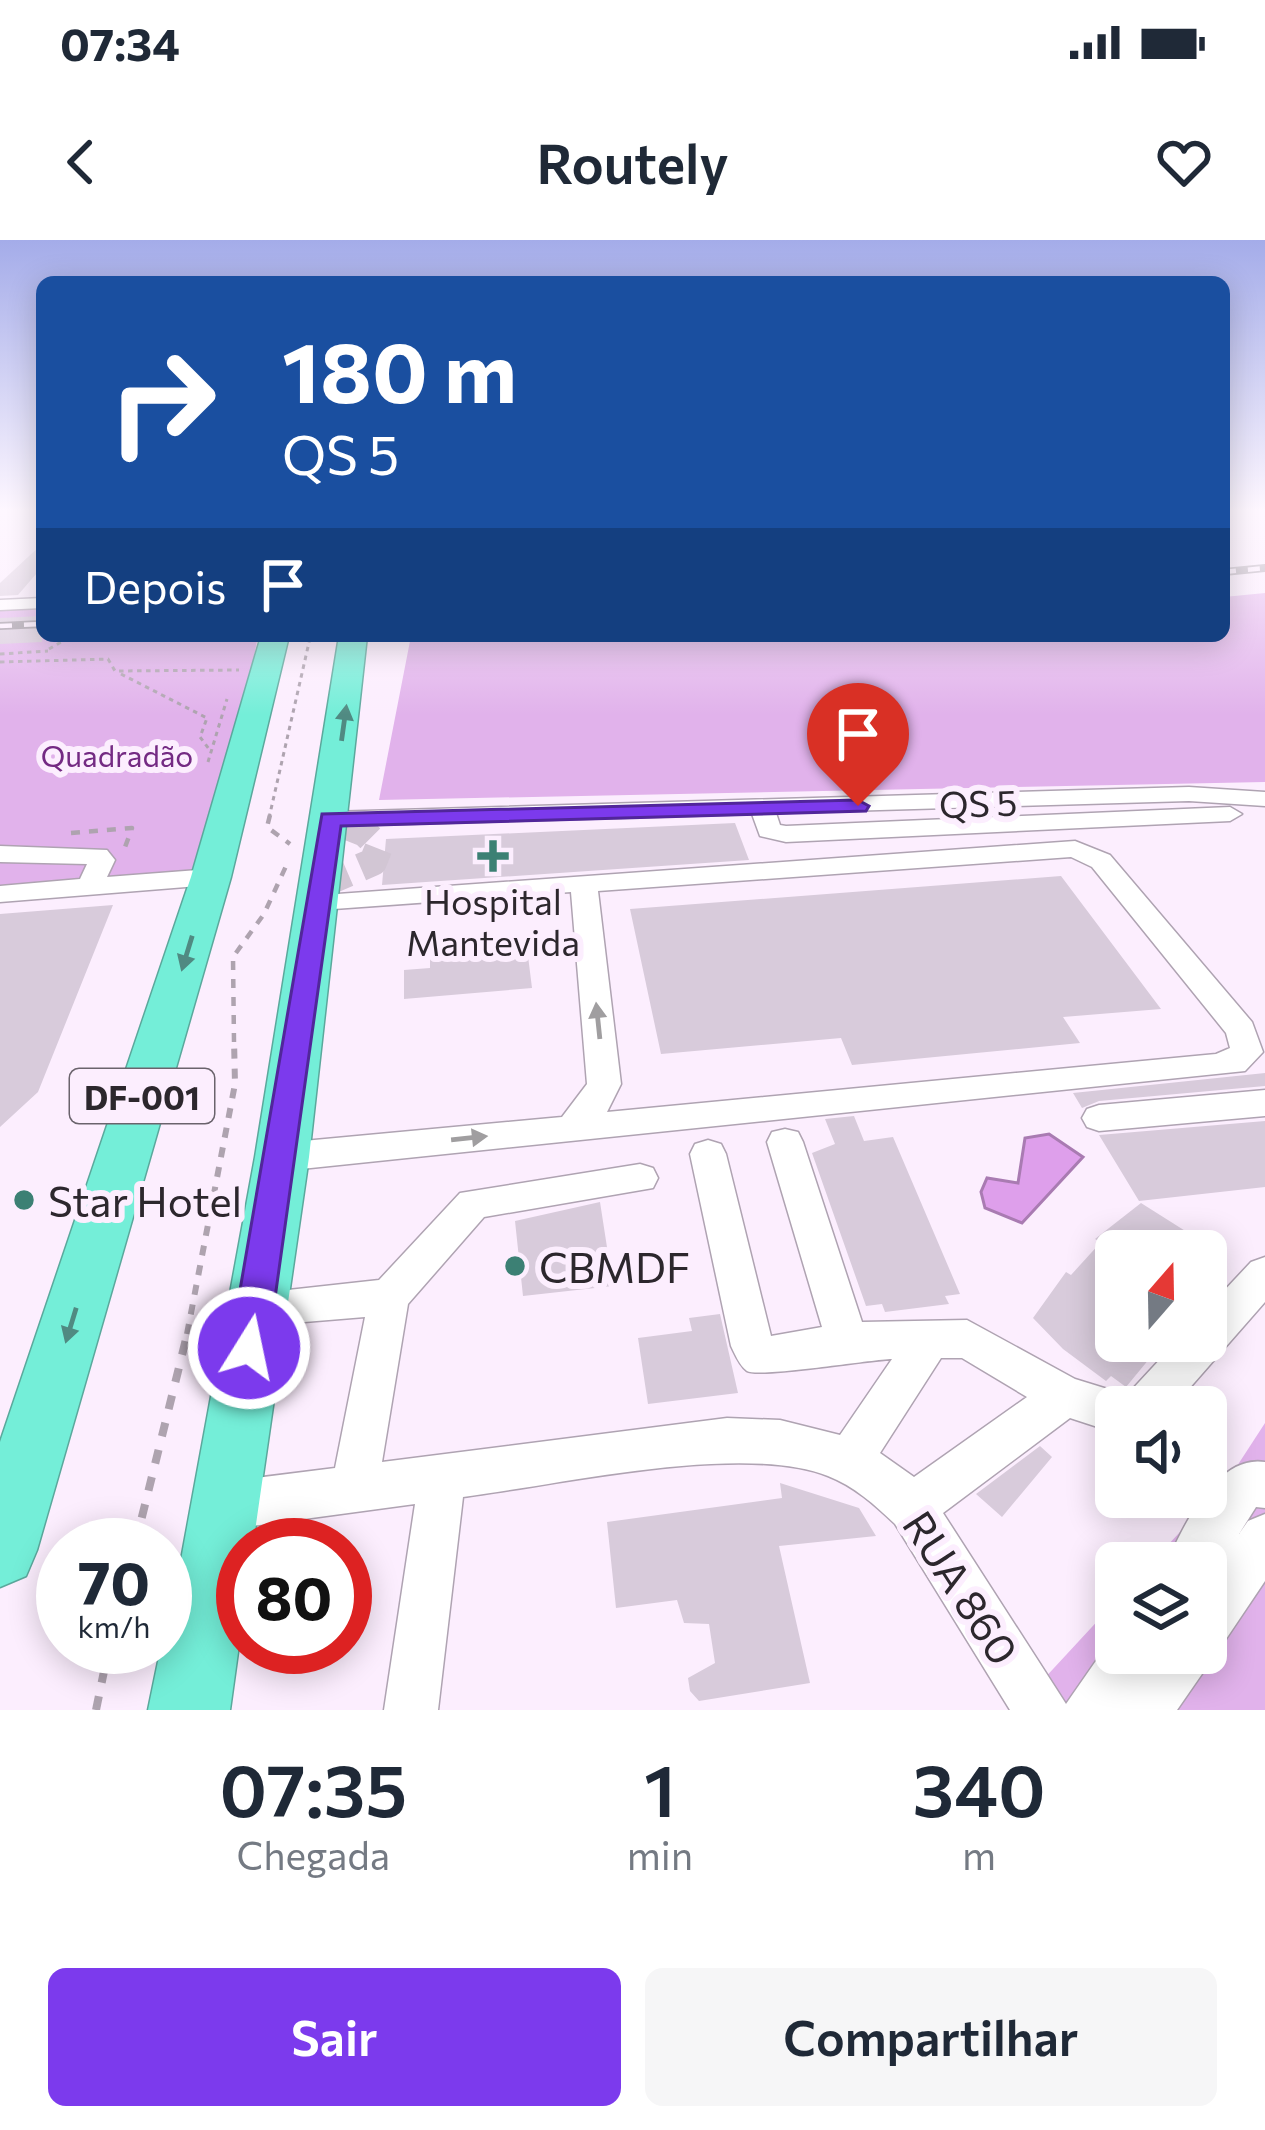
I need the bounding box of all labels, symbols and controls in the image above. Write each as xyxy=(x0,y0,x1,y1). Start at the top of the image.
text: 07:34 xyxy=(60,15,180,70)
icon: back xyxy=(48,129,114,195)
text: Routely xyxy=(536,129,729,195)
icon: heart xyxy=(1151,129,1217,195)
text: 180 m xyxy=(282,318,517,420)
icon: right xyxy=(84,324,240,480)
text: QS 5 xyxy=(282,420,399,486)
icon: arrive xyxy=(250,552,316,618)
text: Depois xyxy=(84,558,226,613)
pin xyxy=(807,683,909,806)
icon: arrive xyxy=(825,701,891,767)
one-way arrow xyxy=(335,704,354,742)
park label: Quadradão xyxy=(41,736,193,773)
street label: QS 5 xyxy=(938,779,1018,825)
marker: Hospital Mantevida xyxy=(477,840,509,872)
place label: Hospital Mantevida xyxy=(406,878,580,963)
one-way arrow xyxy=(177,935,195,972)
one-way arrow xyxy=(588,1002,607,1039)
road number: DF-001 xyxy=(70,1069,214,1123)
one-way arrow xyxy=(451,1128,488,1147)
place label: Star Hotel xyxy=(48,1174,242,1226)
marker: Star Hotel xyxy=(11,1187,37,1213)
north arrow xyxy=(1095,1230,1227,1362)
map controls xyxy=(1095,1230,1227,1674)
place label: CBMDF xyxy=(539,1240,690,1292)
marker: CBMDF xyxy=(502,1253,528,1279)
position arrow xyxy=(186,1285,312,1411)
one-way arrow xyxy=(60,1307,79,1344)
button: sound xyxy=(1095,1386,1227,1518)
street label: RUA 860 xyxy=(893,1501,1031,1673)
speed limit sign: 80 xyxy=(216,1518,372,1674)
button: layers xyxy=(1095,1542,1227,1674)
text: 70 xyxy=(78,1544,150,1617)
text: km/h xyxy=(78,1607,150,1644)
text: 07:35 xyxy=(219,1744,407,1832)
text: 1 xyxy=(644,1744,676,1832)
text: 340 xyxy=(913,1744,1046,1832)
text: Chegada xyxy=(236,1830,390,1878)
text: min xyxy=(627,1830,693,1878)
text: m xyxy=(962,1830,996,1878)
button: Sair xyxy=(48,1968,621,2106)
button: Compartilhar xyxy=(645,1968,1217,2106)

